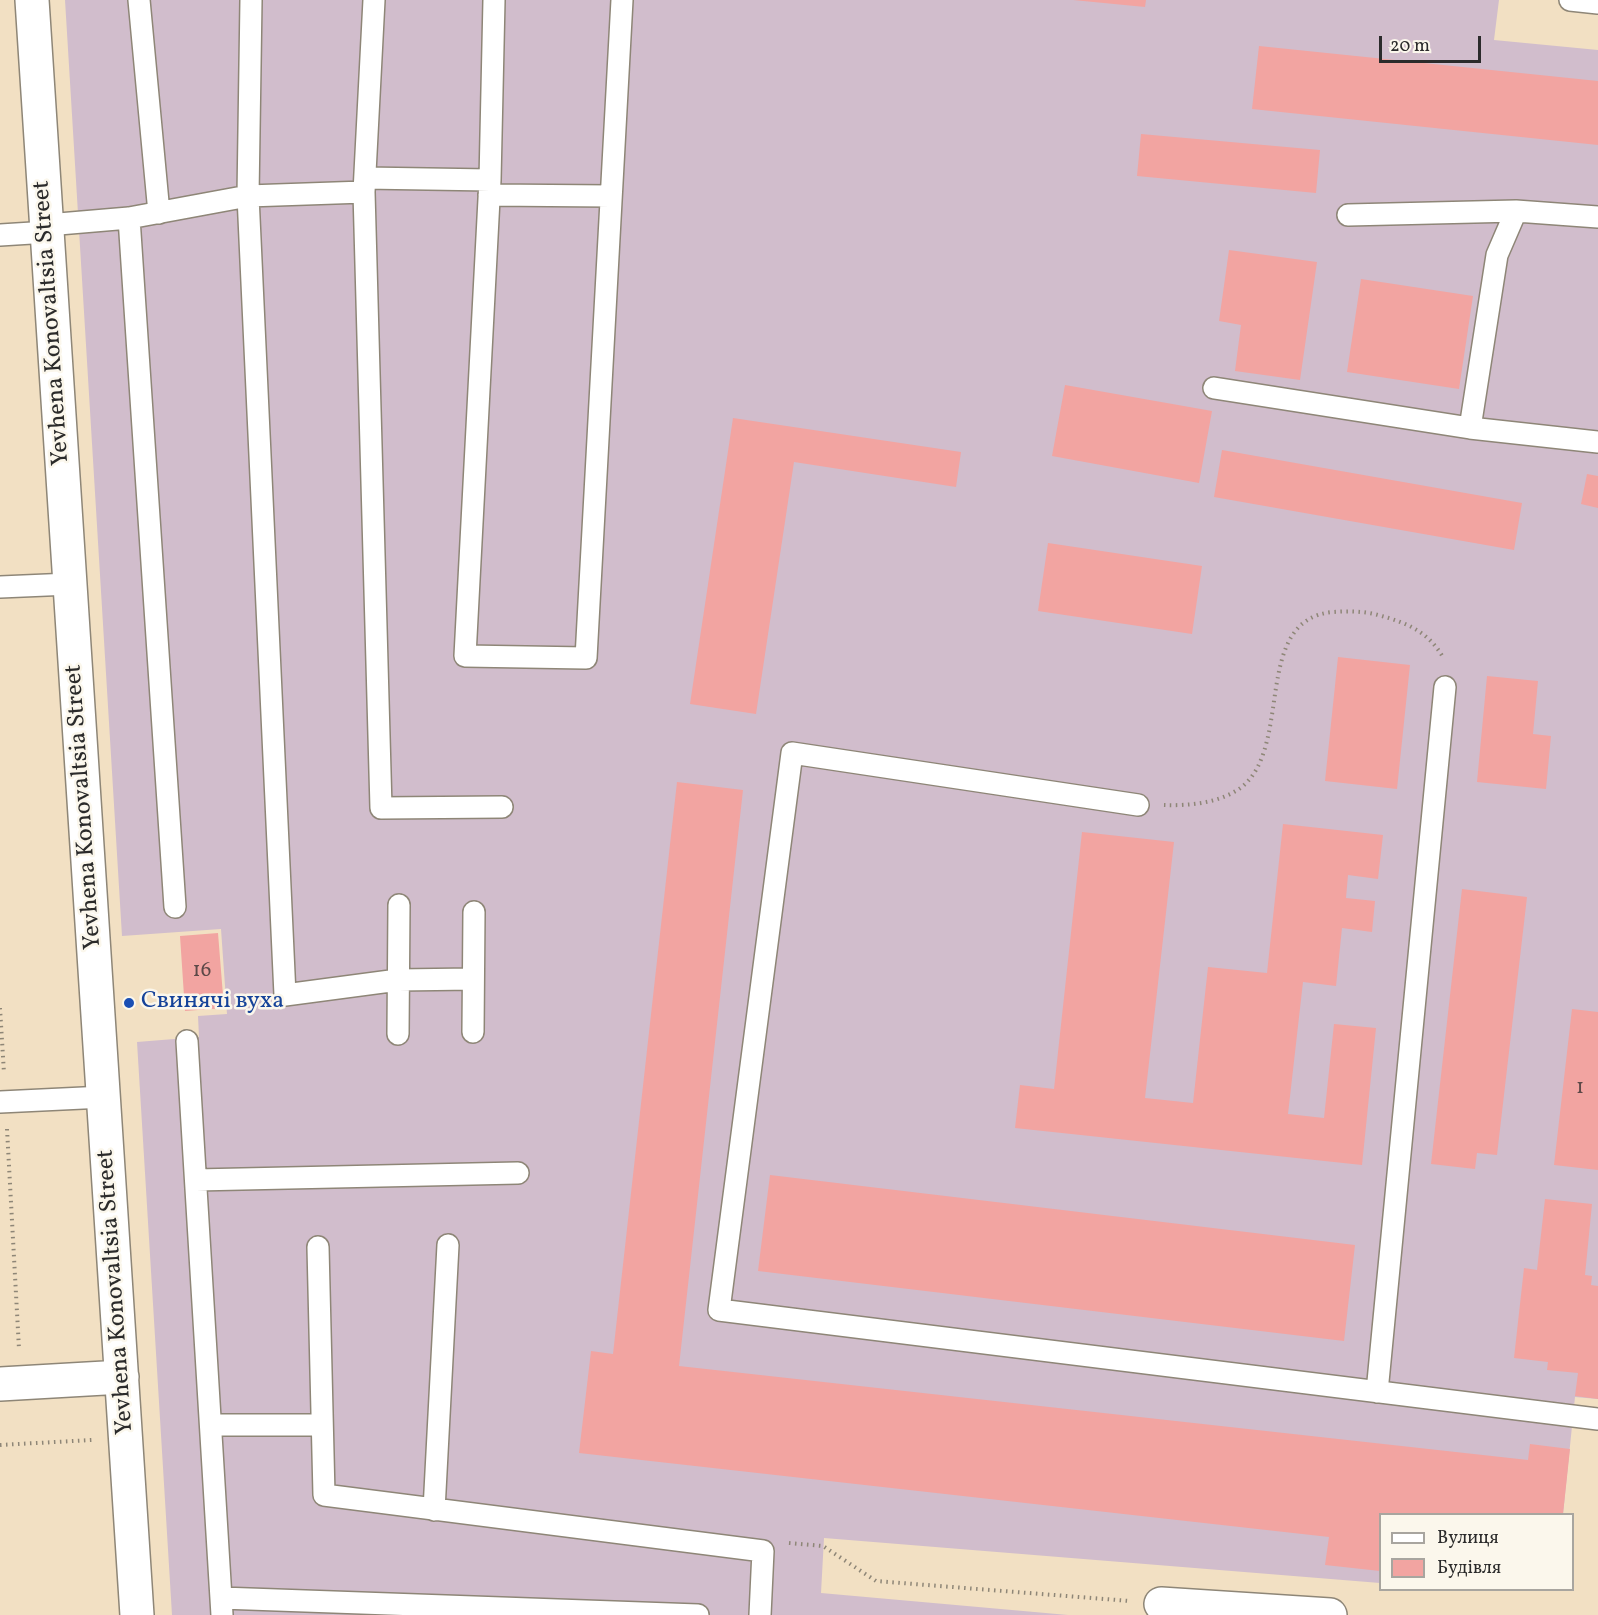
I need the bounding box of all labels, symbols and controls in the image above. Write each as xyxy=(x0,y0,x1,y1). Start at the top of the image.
scale bar xyxy=(1382,24,1484,62)
text: 20 m xyxy=(1390,34,1430,59)
street label: Yevhena Konovaltsia Street xyxy=(29,179,77,467)
street label: Yevhena Konovaltsia Street xyxy=(61,663,109,951)
house number: 16 xyxy=(193,959,211,985)
place label: Свинячі вуха xyxy=(141,989,284,1017)
marker: Свинячі вуха xyxy=(122,996,136,1010)
house number: 1 xyxy=(1576,1076,1584,1102)
street label: Yevhena Konovaltsia Street xyxy=(93,1148,141,1436)
legend xyxy=(1379,1513,1574,1591)
text: Вулиця xyxy=(1437,1526,1499,1551)
text: Будівля xyxy=(1437,1556,1501,1581)

